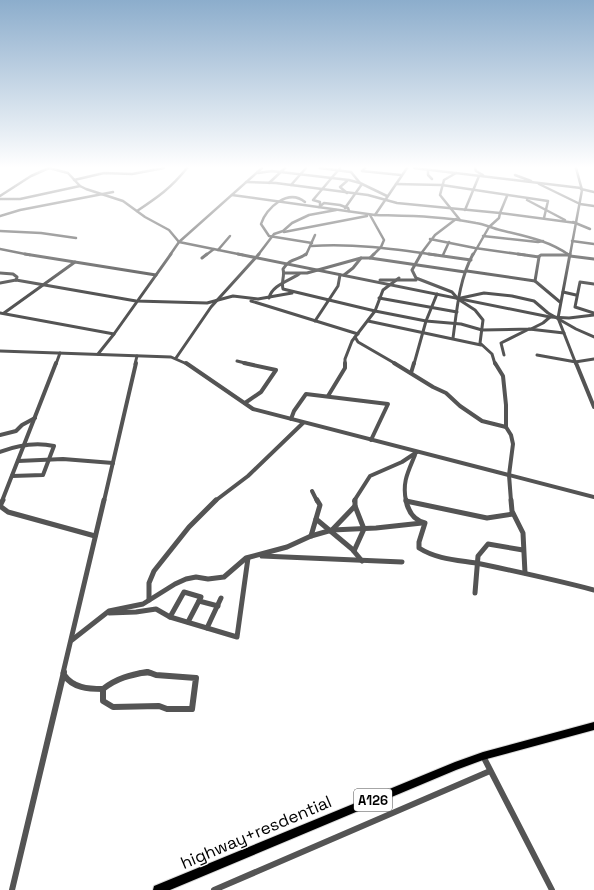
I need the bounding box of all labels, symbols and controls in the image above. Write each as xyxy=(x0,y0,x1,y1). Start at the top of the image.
road number: A126 xyxy=(354,789,392,811)
street label: highway+resdential xyxy=(177,790,335,874)

